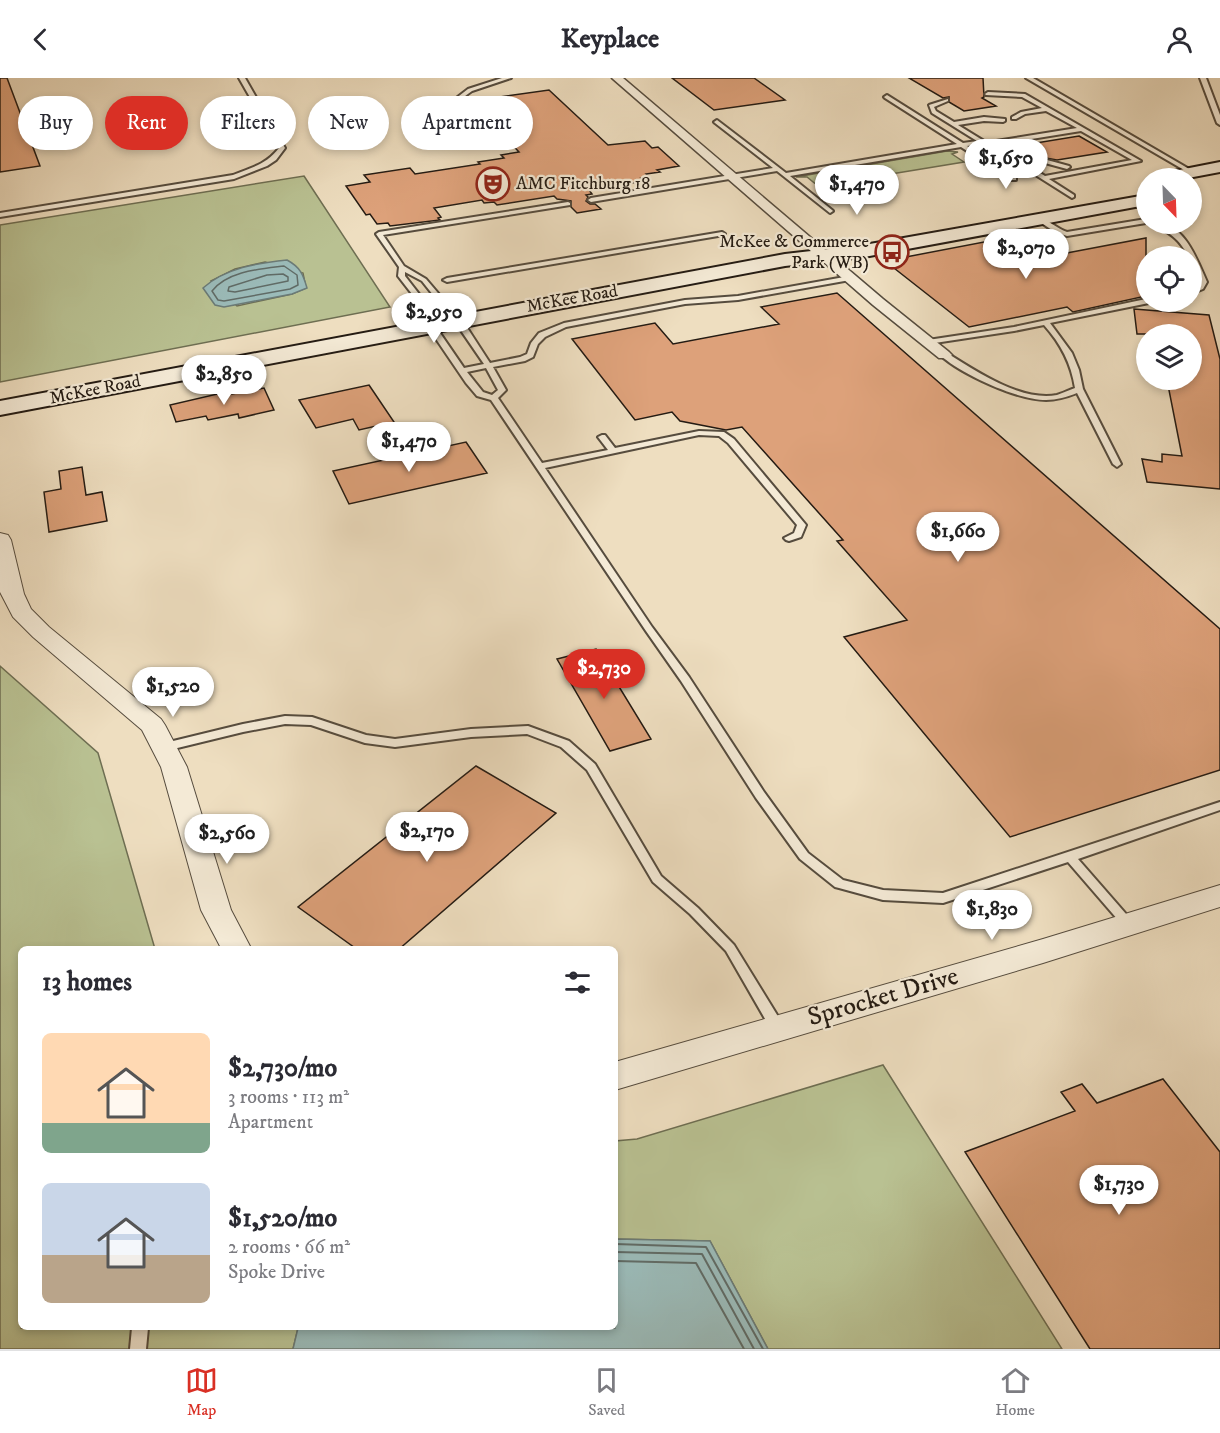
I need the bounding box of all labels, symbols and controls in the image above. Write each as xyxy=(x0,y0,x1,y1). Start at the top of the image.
text: Keyplace xyxy=(561,22,659,56)
icon: back xyxy=(24,23,57,56)
icon: person xyxy=(1163,23,1196,56)
chip: Buy xyxy=(18,96,93,150)
chip: Rent xyxy=(105,96,188,150)
chip: Filters xyxy=(200,96,296,150)
chip: New xyxy=(308,96,389,150)
chip: Apartment xyxy=(401,96,533,150)
pin: $1,650 xyxy=(957,139,1055,190)
text: $1,650 xyxy=(979,146,1033,171)
pin: $1,470 xyxy=(808,165,906,216)
theatre icon: AMC Fitchburg 18 xyxy=(475,166,511,202)
north arrow xyxy=(1136,168,1202,234)
map controls xyxy=(1136,168,1202,390)
text: $1,470 xyxy=(829,172,885,197)
place label: AMC Fitchburg 18 xyxy=(516,173,650,195)
pin: $2,070 xyxy=(977,229,1075,280)
place label: McKee & Commerce Park (WB) xyxy=(719,231,869,274)
bus stop icon: McKee & Commerce Park (WB) xyxy=(874,234,910,270)
text: $2,070 xyxy=(997,236,1055,261)
button: locate xyxy=(1136,246,1202,312)
street label: McKee Road xyxy=(525,280,619,318)
pin: $2,950 xyxy=(385,293,483,344)
text: $2,950 xyxy=(405,300,463,325)
button: layers xyxy=(1136,324,1202,390)
pin: $2,850 xyxy=(175,355,273,406)
text: $2,850 xyxy=(195,362,253,387)
street label: McKee Road xyxy=(48,370,142,410)
pin: $1,470 xyxy=(360,422,458,473)
text: $1,470 xyxy=(381,429,437,454)
pin: $1,660 xyxy=(909,512,1007,563)
text: $1,660 xyxy=(930,519,986,544)
pin: $2,730 xyxy=(555,649,653,700)
text: $2,730 xyxy=(577,656,631,681)
pin: $1,520 xyxy=(124,667,222,718)
text: $1,520 xyxy=(146,674,200,699)
pin: $2,170 xyxy=(378,812,476,863)
pin: $2,560 xyxy=(178,814,276,865)
text: $2,170 xyxy=(400,819,454,844)
text: $2,560 xyxy=(198,821,256,846)
pin: $1,830 xyxy=(943,890,1041,941)
text: $1,830 xyxy=(966,897,1018,922)
street label: Sprocket Drive xyxy=(804,960,962,1034)
text: 13 homes xyxy=(42,966,132,999)
icon: filters xyxy=(561,966,594,999)
text: $2,730/mo xyxy=(228,1052,337,1085)
icon: home xyxy=(90,1057,162,1129)
text: 3 rooms · 113 m² xyxy=(228,1085,349,1110)
text: Apartment xyxy=(228,1110,313,1135)
pin: $1,730 xyxy=(1070,1165,1168,1216)
text: $1,730 xyxy=(1093,1172,1145,1197)
text: $1,520/mo xyxy=(228,1202,337,1235)
icon: home xyxy=(90,1207,162,1279)
text: 2 rooms · 66 m² xyxy=(228,1235,350,1260)
text: Spoke Drive xyxy=(228,1260,325,1285)
tab: Map xyxy=(185,1364,218,1420)
tab: Saved xyxy=(588,1364,625,1420)
tab: Home xyxy=(995,1364,1035,1420)

